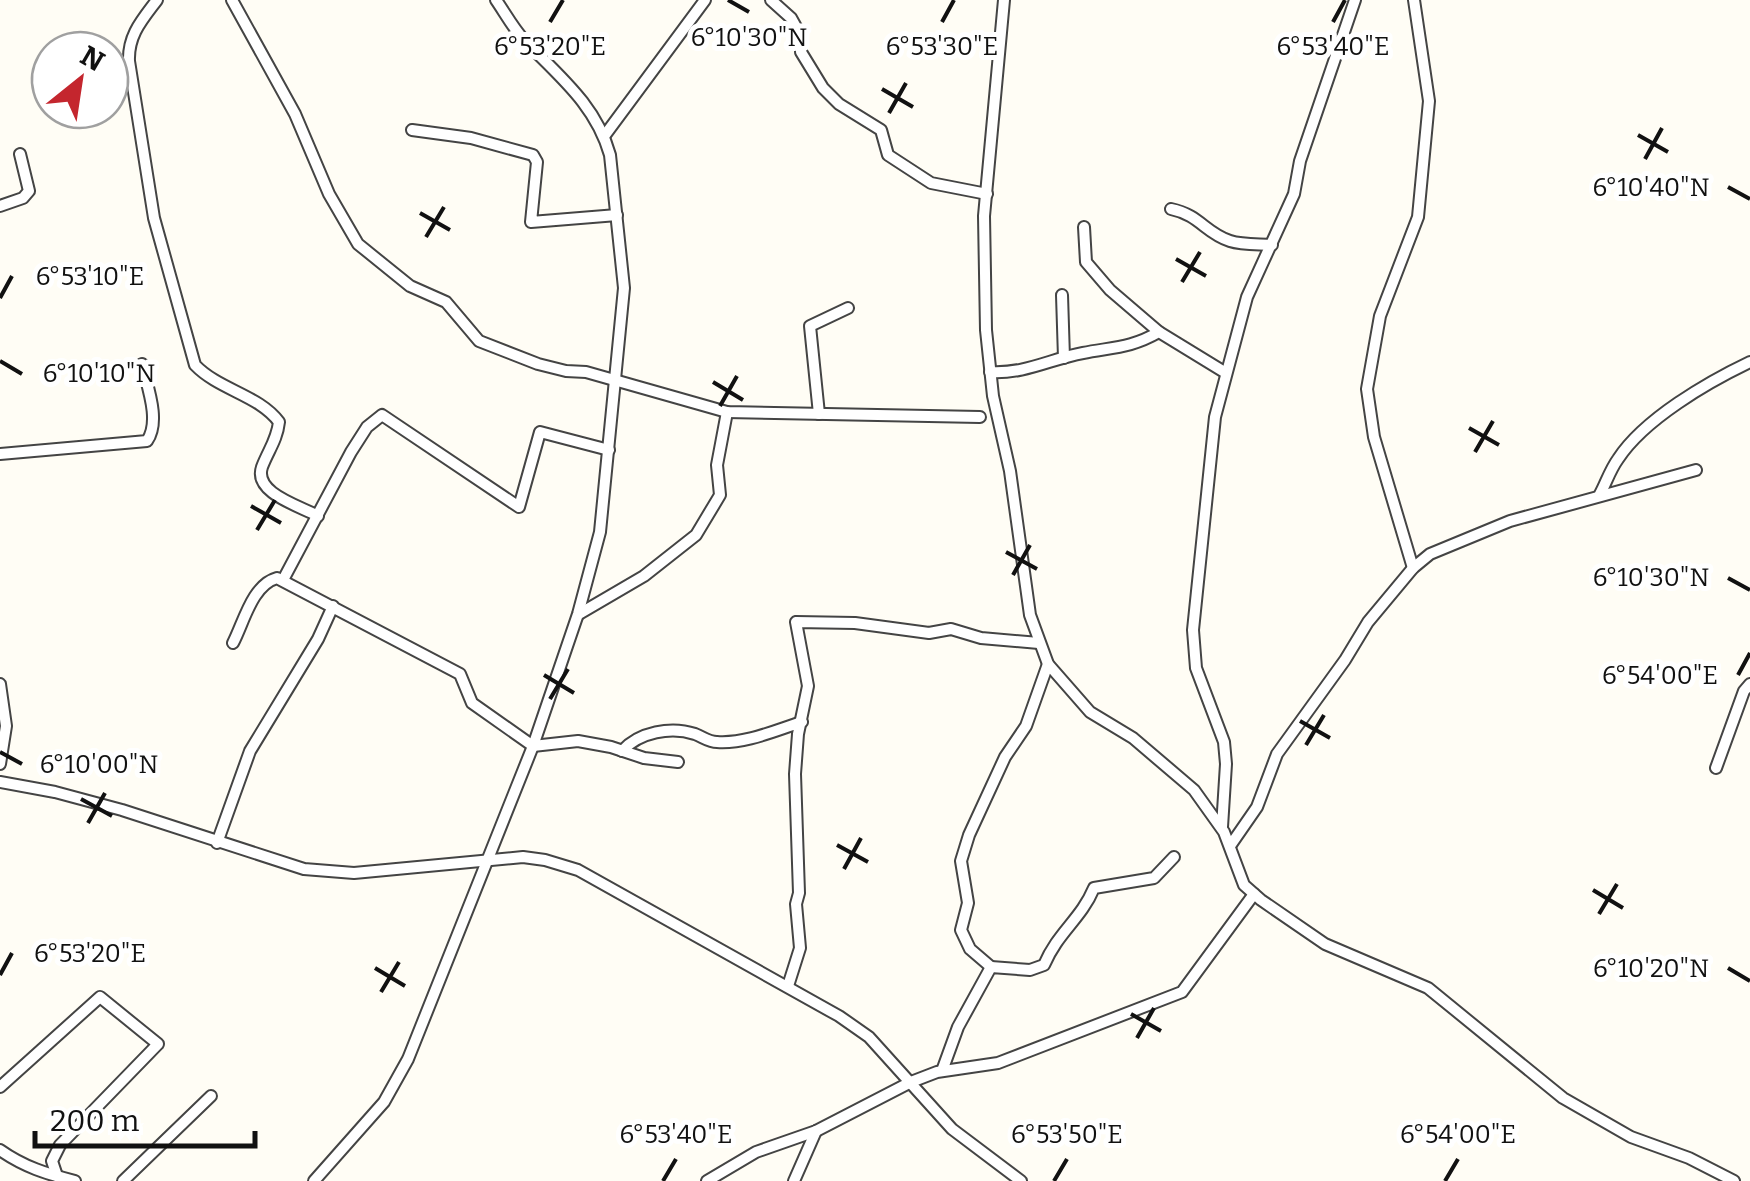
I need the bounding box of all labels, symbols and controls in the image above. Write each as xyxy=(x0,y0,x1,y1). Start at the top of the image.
text: 6°10'30"N xyxy=(691,23,807,53)
north arrow xyxy=(30,30,130,130)
text: 6°53'20"E xyxy=(494,32,606,62)
text: 6°53'30"E xyxy=(886,32,998,62)
text: 6°53'40"E xyxy=(1276,32,1390,62)
text: N xyxy=(75,39,110,78)
text: 6°10'40"N xyxy=(1592,173,1710,203)
text: 6°53'10"E xyxy=(36,262,144,292)
text: 6°10'10"N xyxy=(43,359,155,389)
text: 6°10'30"N xyxy=(1593,563,1709,593)
text: 6°54'00"E xyxy=(1602,661,1718,691)
text: 6°10'00"N xyxy=(40,750,158,780)
text: 6°53'20"E xyxy=(34,939,146,969)
text: 6°10'20"N xyxy=(1593,954,1709,984)
scale bar xyxy=(35,1086,255,1148)
text: 200 m xyxy=(50,1103,140,1139)
text: 6°53'40"E xyxy=(619,1120,733,1150)
text: 6°53'50"E xyxy=(1011,1120,1123,1150)
text: 6°54'00"E xyxy=(1400,1120,1516,1150)

